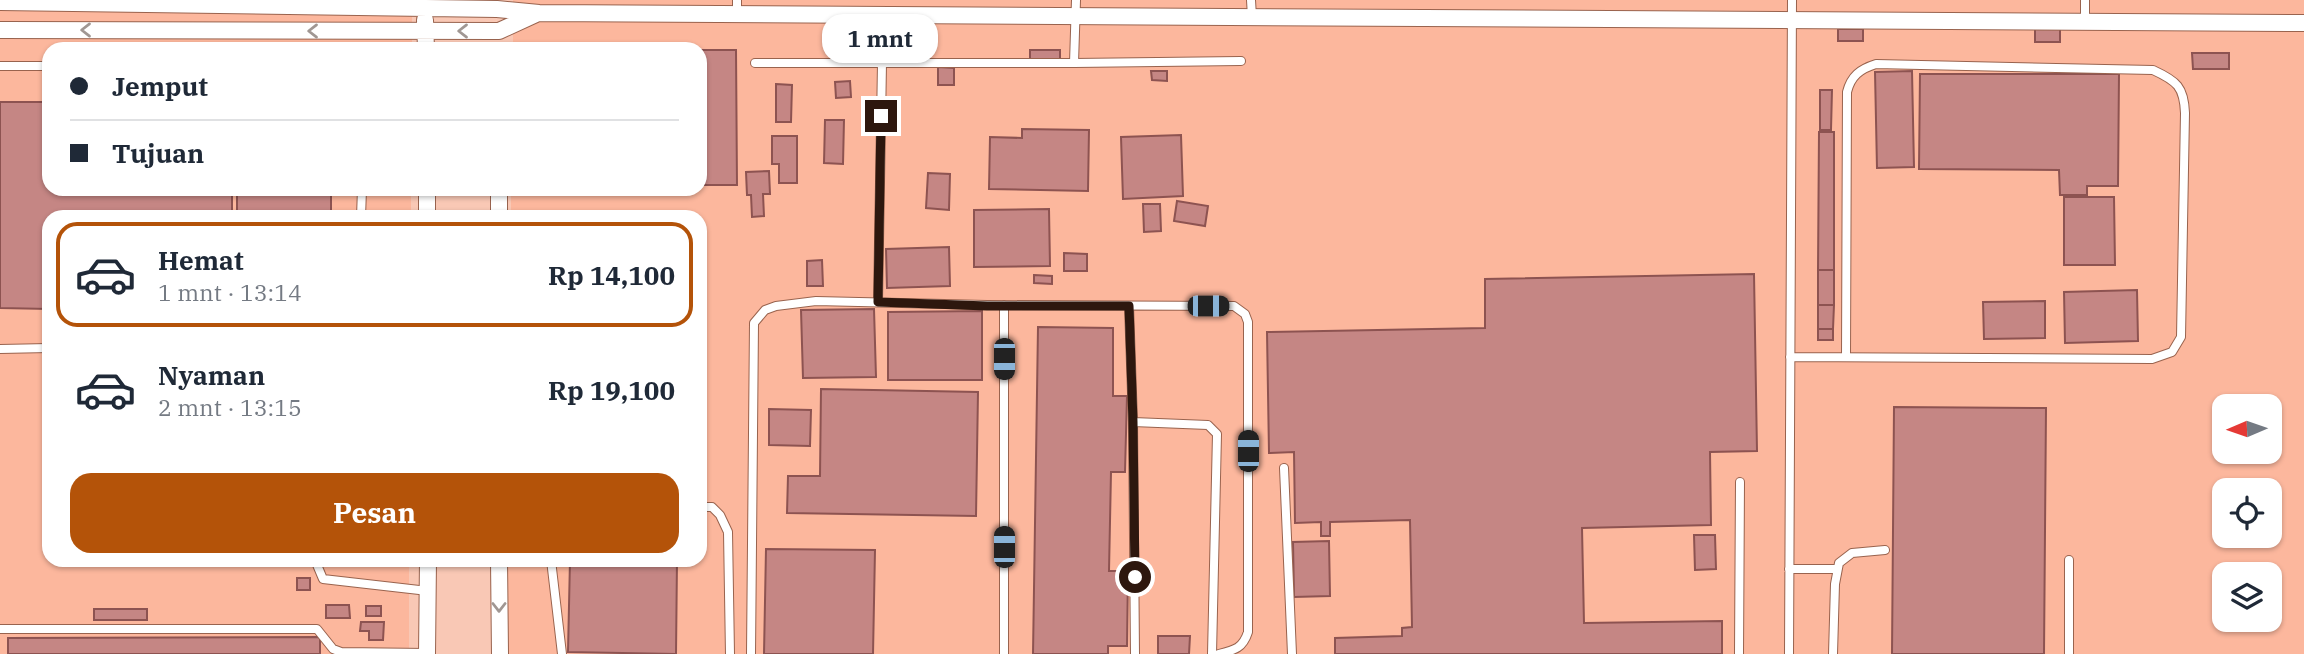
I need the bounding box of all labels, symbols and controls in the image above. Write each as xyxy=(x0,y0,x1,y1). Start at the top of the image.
callout: 1 mnt xyxy=(823,15,939,64)
one-way arrow xyxy=(80,22,91,38)
one-way arrow xyxy=(308,23,318,39)
one-way arrow xyxy=(457,23,467,39)
text: 1 mnt xyxy=(847,23,913,53)
text: Jemput xyxy=(112,69,208,103)
route end xyxy=(865,100,897,132)
text: Tujuan xyxy=(112,136,204,170)
icon: car xyxy=(74,243,137,306)
text: Hemat xyxy=(158,243,244,277)
text: Rp 14,100 xyxy=(548,258,675,292)
text: 1 mnt · 13:14 xyxy=(158,277,302,307)
car xyxy=(1188,296,1230,317)
car xyxy=(994,338,1015,380)
icon: car xyxy=(74,358,137,421)
text: Nyaman xyxy=(158,358,265,392)
text: Rp 19,100 xyxy=(548,373,675,407)
text: 2 mnt · 13:15 xyxy=(158,392,302,422)
north arrow xyxy=(2212,394,2282,464)
map controls xyxy=(2212,394,2282,632)
car xyxy=(1238,430,1259,472)
button: Pesan xyxy=(70,473,679,553)
button: locate xyxy=(2212,478,2282,548)
car xyxy=(994,526,1015,568)
route start xyxy=(1119,561,1151,593)
button: layers xyxy=(2212,562,2282,632)
one-way arrow xyxy=(492,602,507,613)

